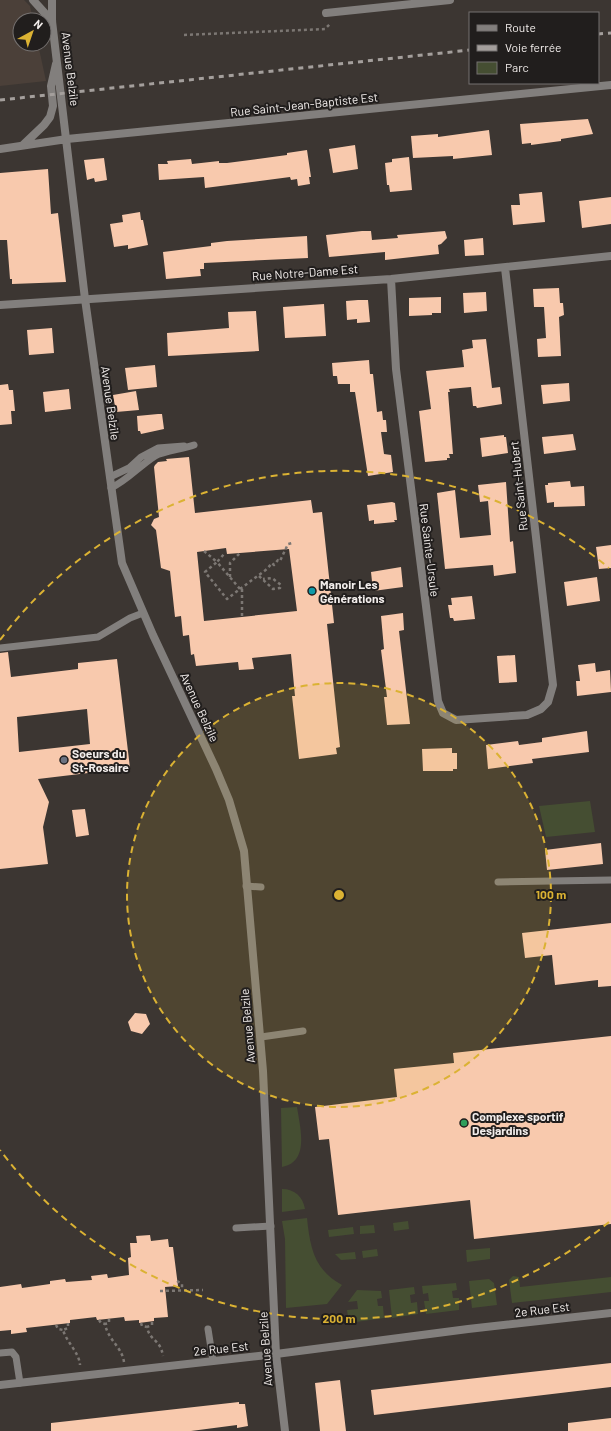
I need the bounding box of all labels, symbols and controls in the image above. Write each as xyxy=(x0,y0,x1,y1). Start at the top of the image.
north arrow xyxy=(12,12,52,52)
legend xyxy=(469,12,599,84)
text: N xyxy=(32,17,46,31)
text: Route xyxy=(505,20,536,34)
street label: Avenue Belzile xyxy=(59,31,83,107)
text: Voie ferrée xyxy=(505,40,561,54)
text: Parc xyxy=(505,60,529,74)
street label: Rue Saint-Jean-Baptiste Est xyxy=(229,89,379,119)
street label: Rue Notre-Dame Est xyxy=(251,261,359,283)
street label: Avenue Belzile xyxy=(99,365,123,441)
street label: Rue Saint-Hubert xyxy=(506,440,530,532)
street label: Rue Sainte-Ursule xyxy=(417,502,443,598)
place label: Manoir Les Générations xyxy=(320,577,385,605)
marker: Manoir Les Générations xyxy=(307,586,317,596)
street label: Avenue Belzile xyxy=(178,670,222,744)
place label: Soeurs du St-Rosaire xyxy=(72,746,129,774)
marker: Soeurs du St-Rosaire xyxy=(59,755,69,765)
text: 100 m xyxy=(536,887,566,901)
centre of rings xyxy=(332,888,346,902)
street label: Avenue Belzile xyxy=(237,988,257,1064)
place label: Complexe sportif Desjardins xyxy=(472,1109,564,1137)
marker: Complexe sportif Desjardins xyxy=(459,1118,469,1128)
street label: 2e Rue Est xyxy=(514,1299,570,1319)
street label: Avenue Belzile xyxy=(255,1311,275,1387)
text: 200 m xyxy=(323,1311,355,1325)
street label: 2e Rue Est xyxy=(193,1338,249,1358)

